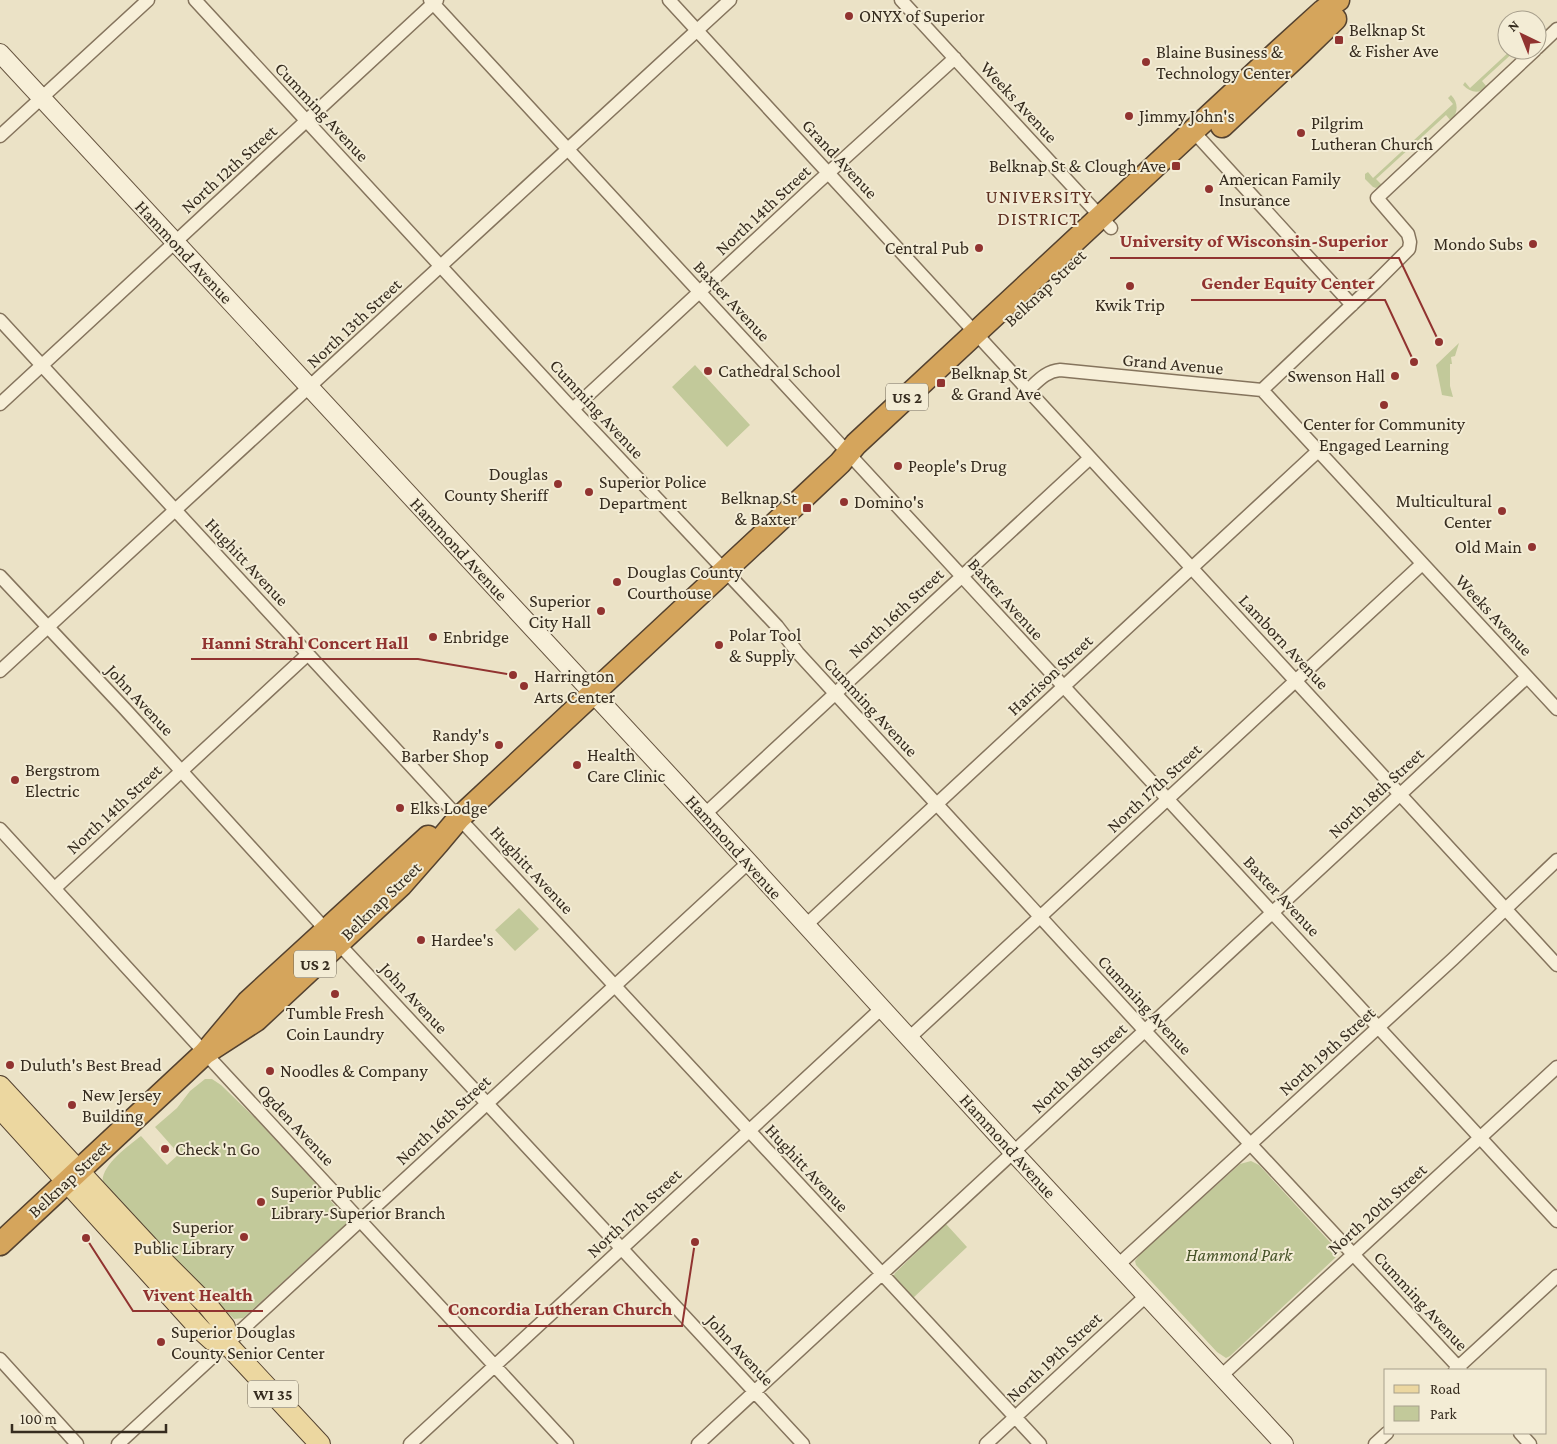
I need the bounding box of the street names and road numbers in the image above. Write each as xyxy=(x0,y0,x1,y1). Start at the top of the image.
street label: Weeks Avenue xyxy=(976,57,1062,147)
street label: Cumming Avenue xyxy=(271,58,373,166)
street label: Grand Avenue xyxy=(798,115,882,203)
street label: North 12th Street xyxy=(177,120,282,217)
street label: North 14th Street xyxy=(711,160,815,259)
street label: Hammond Avenue xyxy=(131,196,237,308)
street label: Belknap Street xyxy=(1000,244,1091,331)
street label: Baxter Avenue xyxy=(690,257,774,346)
street label: North 13th Street xyxy=(303,273,406,372)
street label: Grand Avenue xyxy=(1122,350,1224,378)
street label: Cumming Avenue xyxy=(546,355,648,463)
road number: US 2 xyxy=(886,384,928,411)
street label: Hammond Avenue xyxy=(406,493,512,605)
street label: Hughitt Avenue xyxy=(201,514,293,610)
street label: Baxter Avenue xyxy=(964,554,1048,644)
street label: North 16th Street xyxy=(844,563,948,662)
street label: Weeks Avenue xyxy=(1451,570,1537,660)
street label: Lamborn Avenue xyxy=(1235,590,1333,694)
street label: Harrison Street xyxy=(1003,630,1097,719)
street label: Cumming Avenue xyxy=(820,653,922,761)
street label: John Avenue xyxy=(101,659,178,740)
street label: North 17th Street xyxy=(1103,739,1206,837)
street label: North 18th Street xyxy=(1324,743,1428,842)
street label: North 14th Street xyxy=(62,759,166,858)
street label: Hammond Avenue xyxy=(682,791,786,903)
street label: Hughitt Avenue xyxy=(486,822,578,918)
street label: Baxter Avenue xyxy=(1240,852,1324,941)
street label: Belknap Street xyxy=(337,857,426,944)
road number: US 2 xyxy=(294,951,336,978)
street label: Cumming Avenue xyxy=(1094,951,1196,1059)
street label: John Avenue xyxy=(375,957,452,1038)
street label: North 19th Street xyxy=(1275,1002,1380,1099)
street label: North 18th Street xyxy=(1027,1018,1131,1117)
street label: North 16th Street xyxy=(391,1070,495,1169)
street label: Ogden Avenue xyxy=(253,1080,339,1170)
street label: Hammond Avenue xyxy=(956,1090,1060,1202)
street label: Hughitt Avenue xyxy=(761,1120,853,1216)
street label: Belknap Street xyxy=(24,1135,115,1222)
street label: North 20th Street xyxy=(1323,1159,1431,1259)
street label: North 17th Street xyxy=(583,1164,686,1262)
street label: Cumming Avenue xyxy=(1370,1247,1472,1355)
street label: North 19th Street xyxy=(1002,1307,1106,1406)
street label: John Avenue xyxy=(701,1309,778,1390)
road number: WI 35 xyxy=(248,1380,298,1408)

